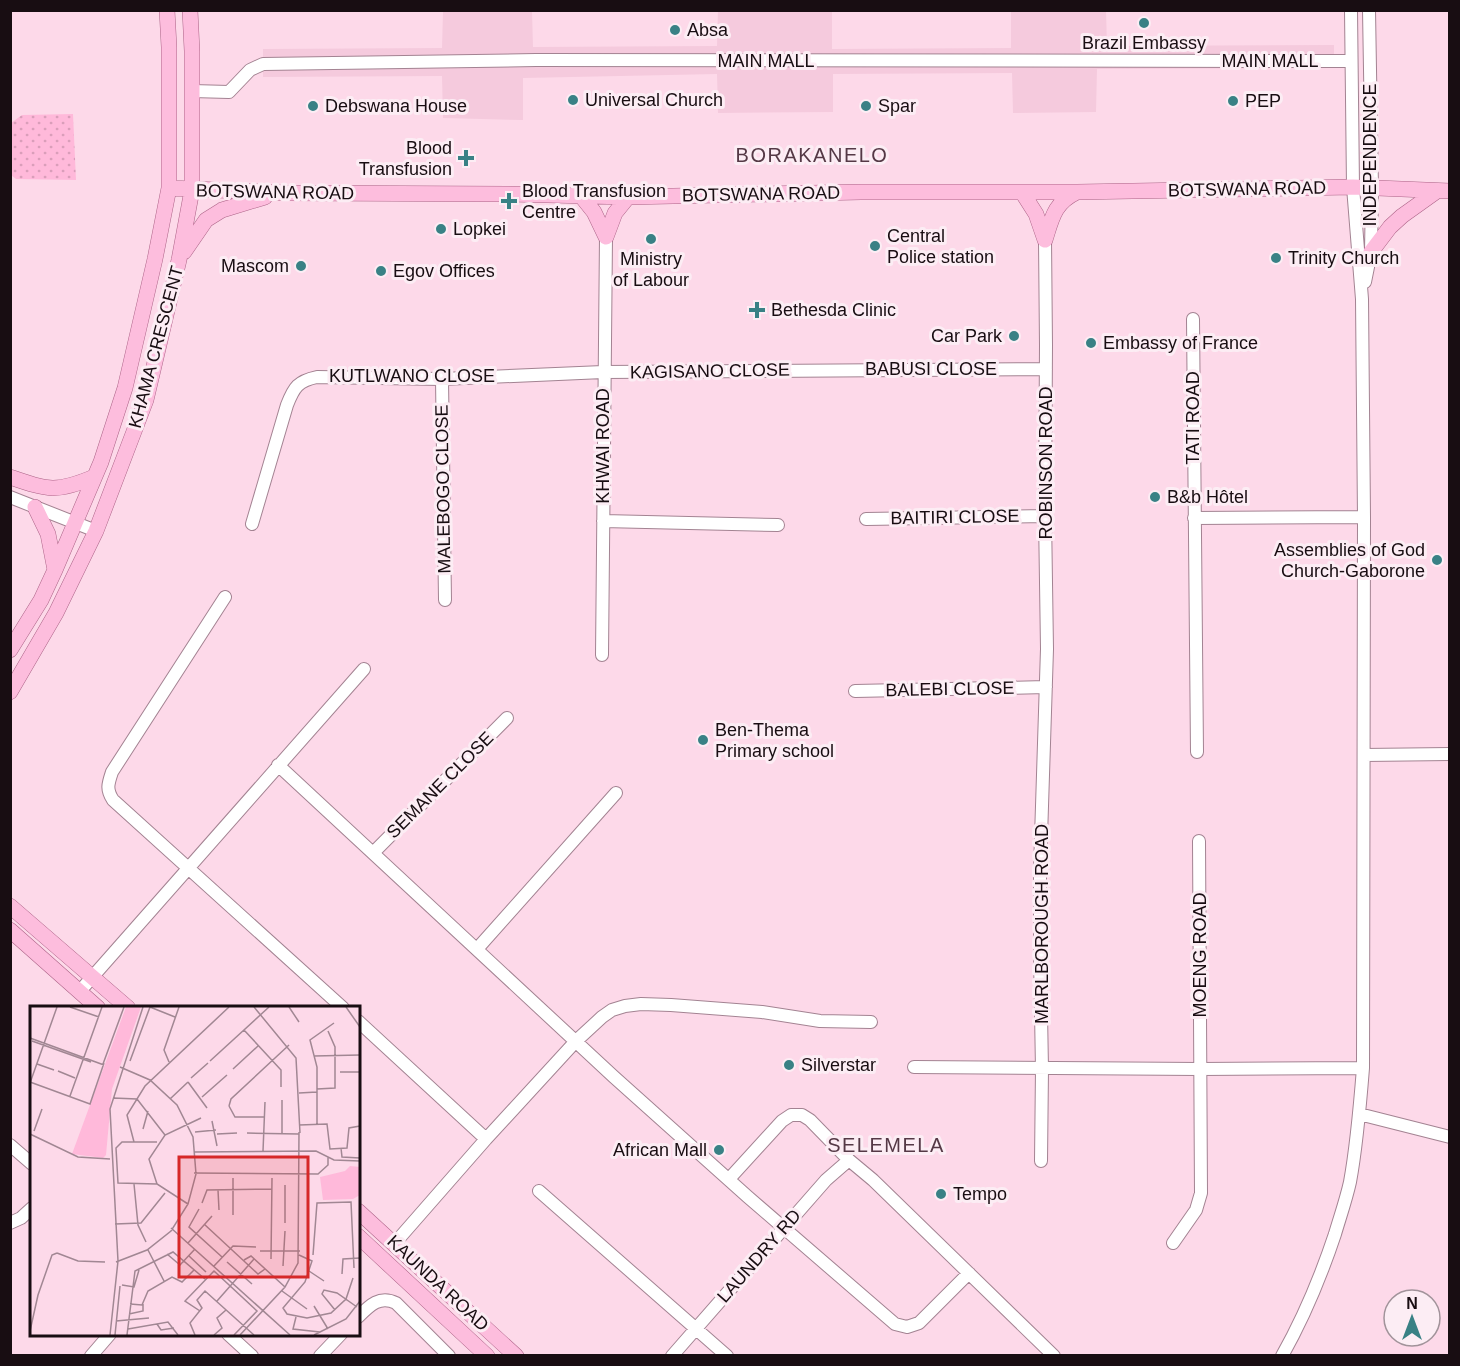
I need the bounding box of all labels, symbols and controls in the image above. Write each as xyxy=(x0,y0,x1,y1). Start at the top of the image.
marker: Brazil Embassy xyxy=(1137,16,1151,30)
place label: Absa xyxy=(687,20,729,40)
marker: Absa xyxy=(668,23,682,37)
place label: Brazil Embassy xyxy=(1082,33,1206,53)
street label: MAIN MALL xyxy=(717,51,815,71)
street label: MAIN MALL xyxy=(1221,51,1319,71)
street label: INDEPENDENCE xyxy=(1360,83,1380,227)
place label: Universal Church xyxy=(585,90,723,110)
place label: PEP xyxy=(1245,91,1281,111)
marker: Universal Church xyxy=(566,93,580,107)
marker: PEP xyxy=(1226,94,1240,108)
place label: Debswana House xyxy=(325,96,467,116)
place label: Spar xyxy=(878,96,916,116)
marker: Debswana House xyxy=(306,99,320,113)
marker: Spar xyxy=(859,99,873,113)
place label: Blood Transfusion xyxy=(359,138,452,179)
district label: BORAKANELO xyxy=(736,144,888,166)
marker: Blood Transfusion xyxy=(457,149,475,167)
street label: BOTSWANA ROAD xyxy=(1168,178,1326,200)
street label: BOTSWANA ROAD xyxy=(196,181,354,203)
place label: Blood Transfusion Centre xyxy=(522,181,666,222)
street label: BOTSWANA ROAD xyxy=(682,183,840,205)
marker: Blood Transfusion Centre xyxy=(500,192,518,210)
place label: Lopkei xyxy=(453,219,506,239)
marker: Lopkei xyxy=(434,222,448,236)
place label: Central Police station xyxy=(887,226,994,267)
marker: Ministry of Labour xyxy=(644,232,658,246)
marker: Central Police station xyxy=(868,239,882,253)
place label: Trinity Church xyxy=(1288,248,1399,268)
place label: Ministry of Labour xyxy=(613,249,689,290)
marker: Trinity Church xyxy=(1269,251,1283,265)
place label: Mascom xyxy=(221,256,289,276)
marker: Mascom xyxy=(294,259,308,273)
place label: Egov Offices xyxy=(393,261,495,281)
street label: KHAMA CRESCENT xyxy=(125,264,187,430)
marker: Egov Offices xyxy=(374,264,388,278)
place label: Bethesda Clinic xyxy=(771,300,896,320)
marker: Bethesda Clinic xyxy=(748,301,766,319)
place label: Car Park xyxy=(931,326,1003,346)
marker: Car Park xyxy=(1007,329,1021,343)
place label: Embassy of France xyxy=(1103,333,1258,353)
marker: Embassy of France xyxy=(1084,336,1098,350)
street label: BABUSI CLOSE xyxy=(865,359,997,379)
street label: KAGISANO CLOSE xyxy=(630,360,790,382)
street label: KUTLWANO CLOSE xyxy=(329,366,495,386)
street label: TATI ROAD xyxy=(1183,371,1203,465)
street label: ROBINSON ROAD xyxy=(1036,386,1056,540)
street label: KHWAI ROAD xyxy=(593,388,613,504)
street label: MALEBOGO CLOSE xyxy=(432,404,454,574)
place label: B&b Hôtel xyxy=(1167,487,1248,507)
marker: B&b Hôtel xyxy=(1148,490,1162,504)
street label: BAITIRI CLOSE xyxy=(890,506,1020,528)
place label: Assemblies of God Church-Gaborone xyxy=(1274,540,1425,581)
marker: Assemblies of God Church-Gaborone xyxy=(1430,553,1444,567)
street label: BALEBI CLOSE xyxy=(885,678,1015,700)
place label: Ben-Thema Primary school xyxy=(715,720,834,761)
street label: SEMANE CLOSE xyxy=(383,728,497,842)
marker: Ben-Thema Primary school xyxy=(696,733,710,747)
street label: MARLBOROUGH ROAD xyxy=(1032,824,1052,1024)
street label: MOENG ROAD xyxy=(1190,892,1210,1018)
inset map xyxy=(30,1006,360,1336)
place label: Silverstar xyxy=(801,1055,876,1075)
marker: Silverstar xyxy=(782,1058,796,1072)
district label: SELEMELA xyxy=(827,1134,945,1156)
place label: African Mall xyxy=(613,1140,707,1160)
marker: African Mall xyxy=(712,1143,726,1157)
place label: Tempo xyxy=(953,1184,1007,1204)
marker: Tempo xyxy=(934,1187,948,1201)
street label: LAUNDRY RD xyxy=(713,1206,805,1306)
street label: KAUNDA ROAD xyxy=(383,1231,493,1335)
north arrow xyxy=(1382,1288,1442,1348)
text: N xyxy=(1406,1295,1418,1312)

